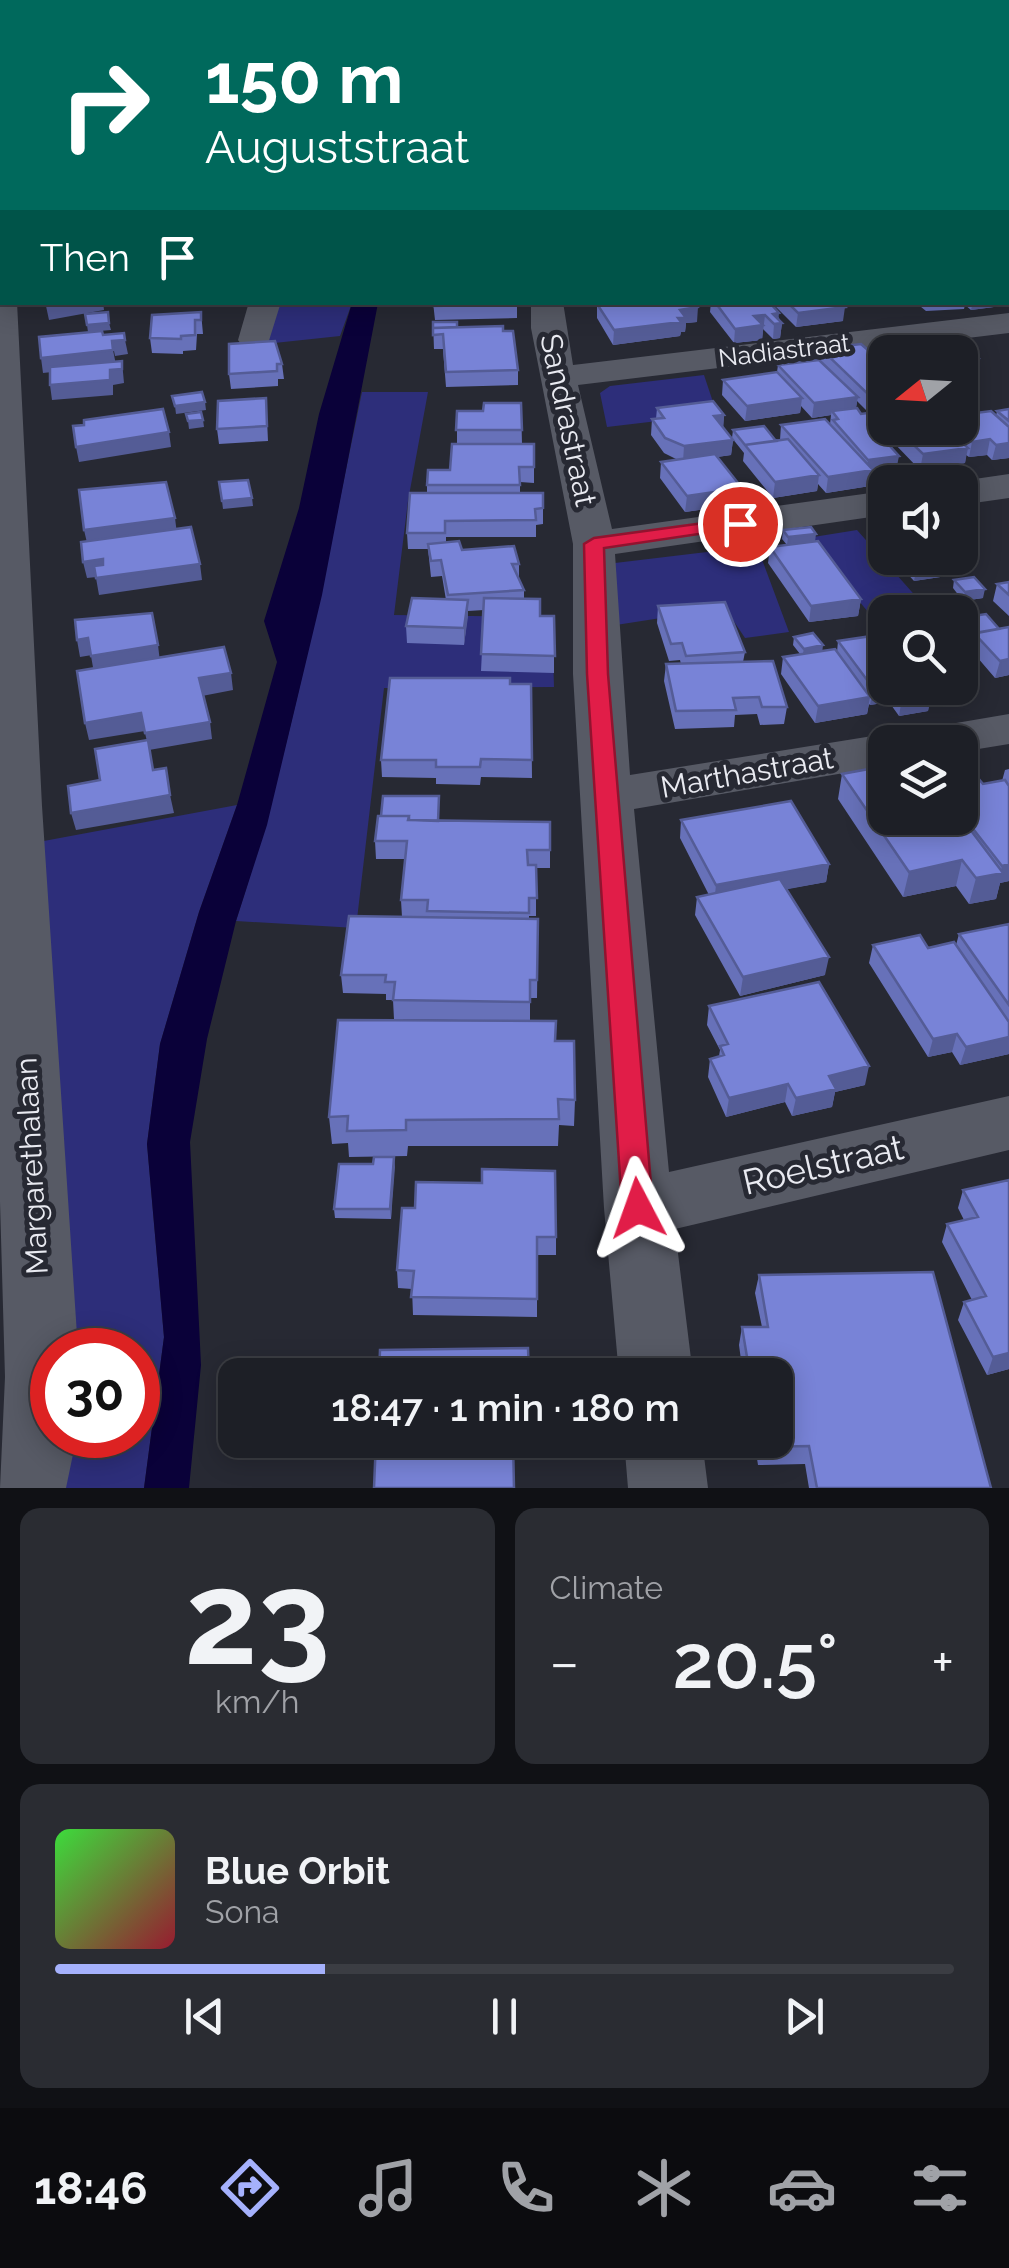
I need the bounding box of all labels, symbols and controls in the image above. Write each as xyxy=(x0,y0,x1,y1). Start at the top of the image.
text: 150 m xyxy=(205,37,403,119)
icon: right xyxy=(40,40,170,170)
text: Auguststraat xyxy=(205,121,469,174)
icon: arrive xyxy=(150,230,205,285)
text: Then xyxy=(40,235,130,280)
street label: Nadiastraat xyxy=(717,327,852,373)
street label: Sandrastraat xyxy=(533,331,604,509)
north arrow xyxy=(868,335,978,445)
map controls xyxy=(868,335,978,835)
button: sound xyxy=(868,465,978,575)
pin xyxy=(698,482,783,567)
icon: arrive xyxy=(713,497,768,552)
button: search xyxy=(868,595,978,705)
button: layers xyxy=(868,725,978,835)
street label: Marthastraat xyxy=(658,740,836,805)
street label: Margarethalaan xyxy=(8,1057,55,1275)
street label: Roelstraat xyxy=(738,1126,908,1203)
position arrow xyxy=(586,1156,690,1260)
speed limit sign: 30 xyxy=(30,1328,160,1458)
text: 18:47 · 1 min · 180 m xyxy=(331,1385,680,1430)
text: 23 xyxy=(184,1542,330,1694)
text: Climate xyxy=(550,1569,663,1606)
text: 20.5° xyxy=(672,1617,838,1706)
text: − xyxy=(550,1630,579,1695)
text: + xyxy=(931,1630,954,1695)
text: km/h xyxy=(215,1683,299,1720)
text: Blue Orbit xyxy=(205,1848,390,1893)
text: Sona xyxy=(205,1893,280,1930)
icon: previous xyxy=(177,1989,232,2044)
icon: pause xyxy=(477,1989,532,2044)
icon: next xyxy=(777,1989,832,2044)
icon: directions xyxy=(215,2153,285,2223)
icon: music xyxy=(353,2153,423,2223)
icon: phone xyxy=(491,2153,561,2223)
icon: climate xyxy=(629,2153,699,2223)
icon: car xyxy=(767,2153,837,2223)
icon: filters xyxy=(905,2153,975,2223)
text: 18:46 xyxy=(34,2162,148,2215)

